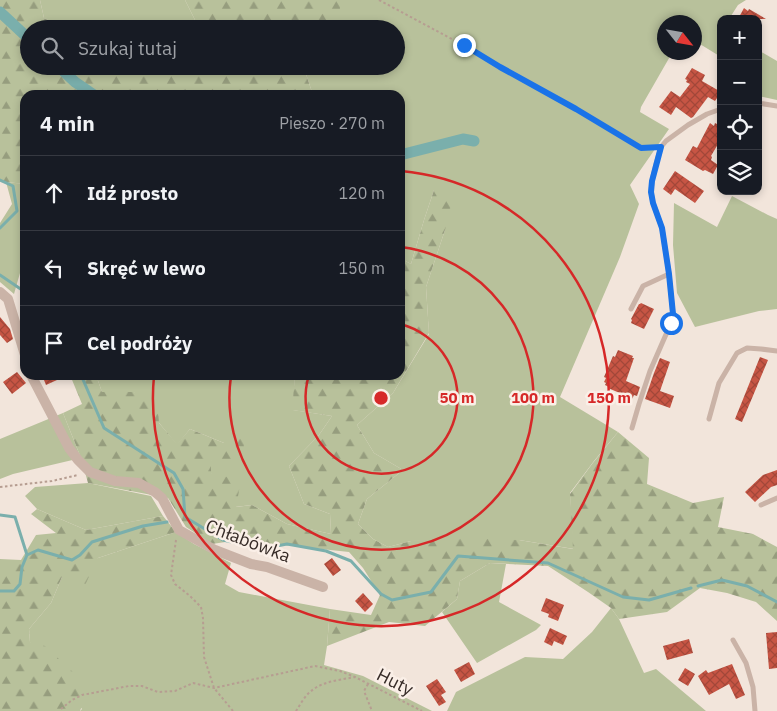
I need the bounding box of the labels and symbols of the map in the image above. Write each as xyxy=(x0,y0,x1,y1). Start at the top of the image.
north arrow xyxy=(657,15,702,60)
route end xyxy=(453,34,476,57)
route start xyxy=(660,312,683,335)
text: 50 m xyxy=(440,388,474,407)
text: 100 m xyxy=(511,388,555,407)
text: 150 m xyxy=(587,388,631,407)
centre of rings xyxy=(372,389,390,407)
street label: Chłabówka xyxy=(202,514,294,567)
street label: Huty xyxy=(373,663,418,700)

